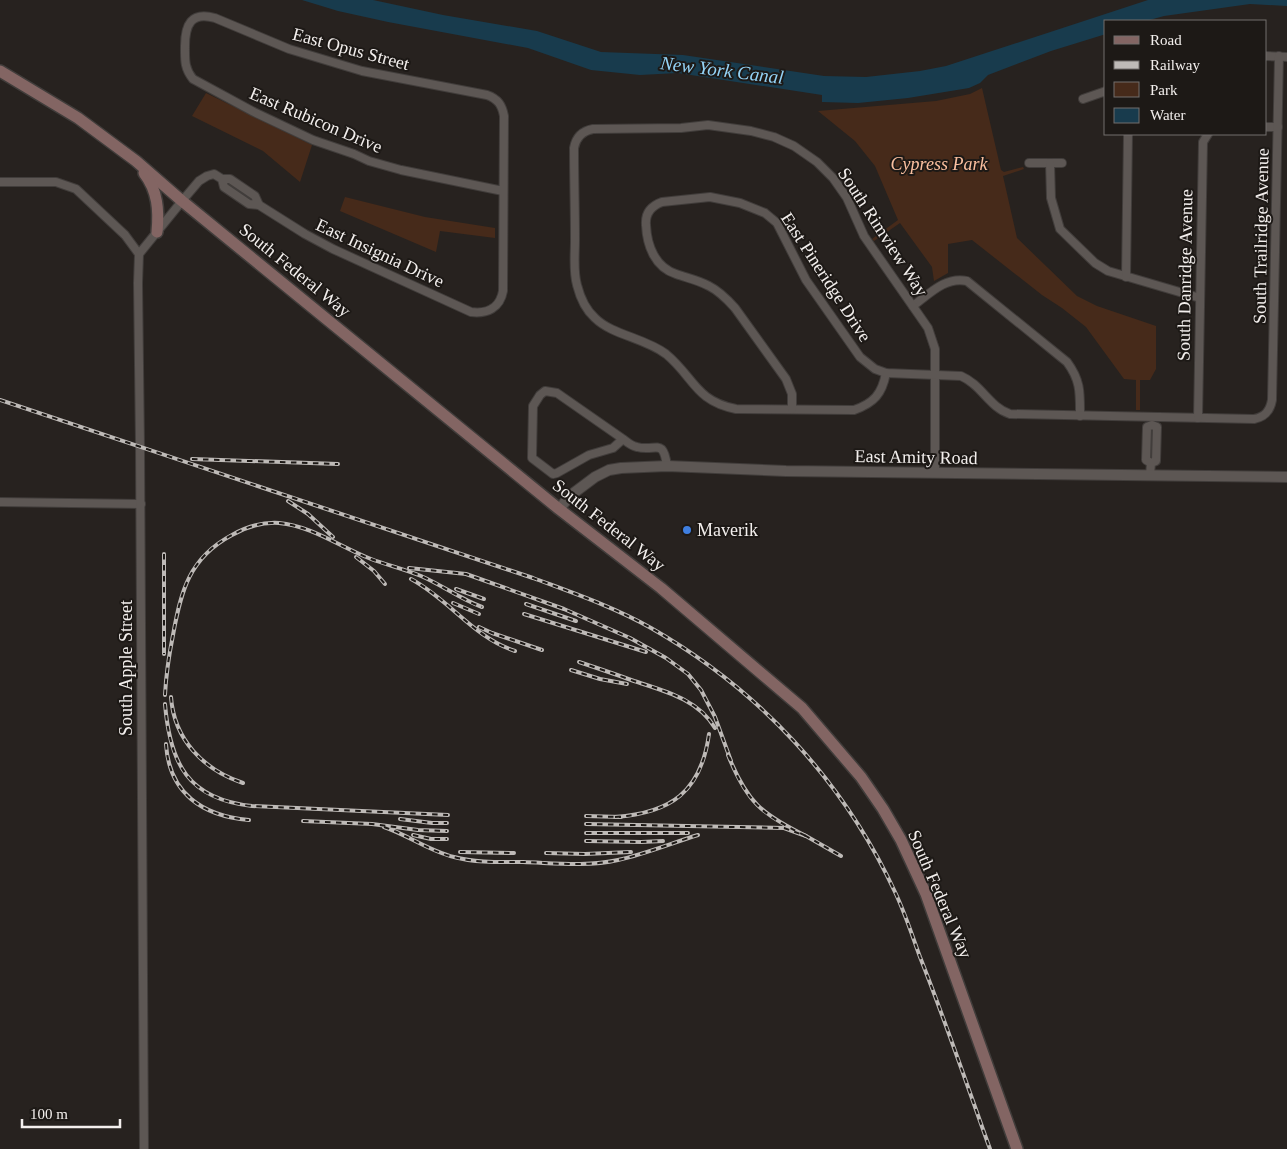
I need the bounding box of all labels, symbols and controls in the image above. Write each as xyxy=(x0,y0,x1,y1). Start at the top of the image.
legend xyxy=(1104,20,1267,135)
street label: East Opus Street xyxy=(290,24,412,74)
text: Road xyxy=(1150,32,1182,48)
water label: New York Canal xyxy=(658,52,785,88)
text: Railway xyxy=(1150,57,1200,73)
text: Park xyxy=(1150,82,1178,98)
street label: East Rubicon Drive xyxy=(247,83,385,157)
text: Water xyxy=(1150,107,1185,123)
street label: South Trailridge Avenue xyxy=(1249,148,1273,324)
park label: Cypress Park xyxy=(891,154,988,174)
street label: South Rimview Way xyxy=(834,164,932,300)
street label: South Danridge Avenue xyxy=(1174,189,1196,361)
street label: East Pineridge Drive xyxy=(777,209,875,345)
street label: East Insignia Drive xyxy=(313,215,447,291)
street label: South Federal Way xyxy=(235,219,355,321)
street label: East Amity Road xyxy=(854,446,978,468)
street label: South Federal Way xyxy=(549,475,669,575)
place label: Maverik xyxy=(697,520,758,540)
marker: Maverik xyxy=(681,524,693,536)
street label: South Apple Street xyxy=(116,600,136,736)
street label: South Federal Way xyxy=(904,827,976,961)
scale bar xyxy=(22,1096,120,1128)
text: 100 m xyxy=(30,1106,68,1122)

